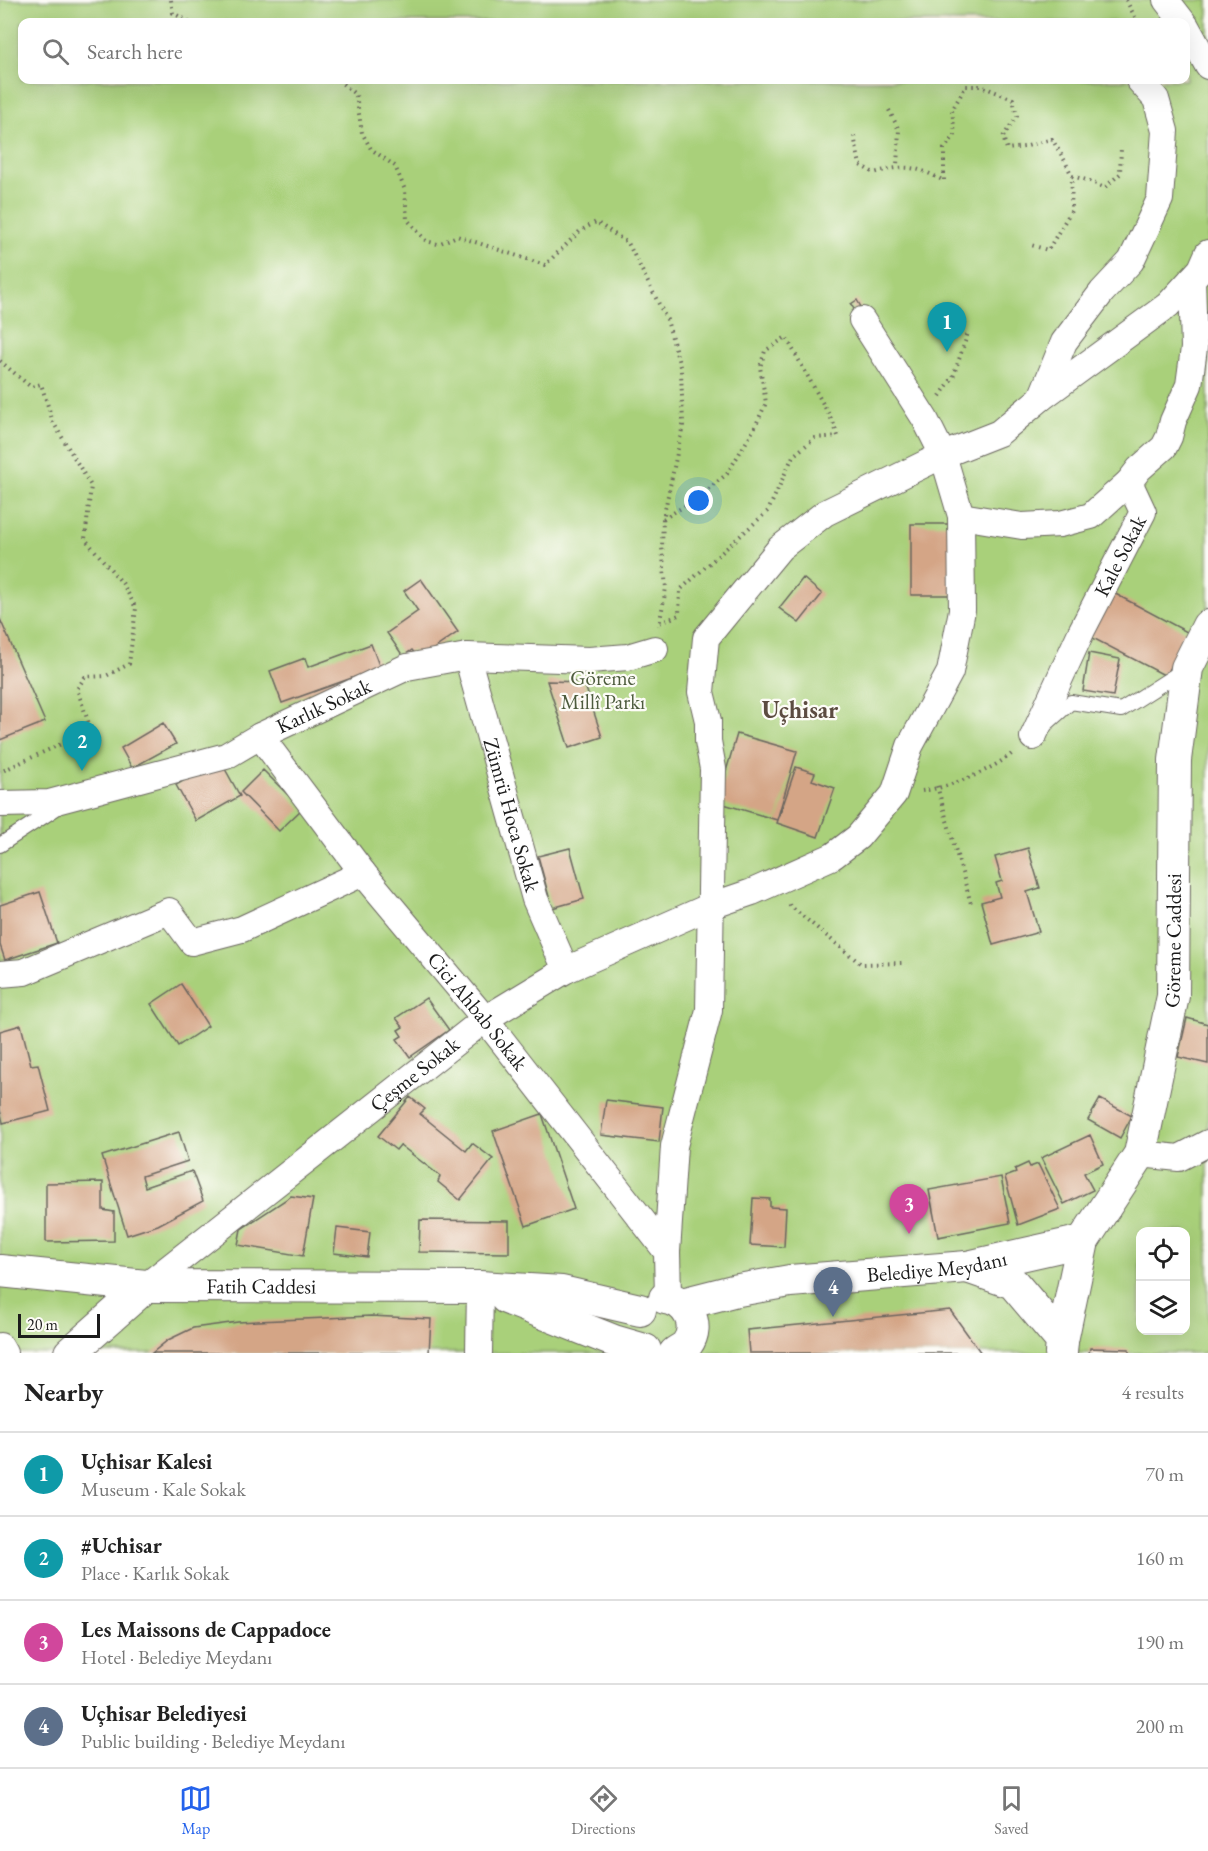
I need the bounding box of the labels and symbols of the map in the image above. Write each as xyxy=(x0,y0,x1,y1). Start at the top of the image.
pin: 1 xyxy=(928,302,966,352)
your location xyxy=(684,486,713,515)
street label: Kale Sokak xyxy=(1088,509,1153,601)
park label: Göreme Millî Parkı xyxy=(561,664,645,715)
street label: Karlık Sokak xyxy=(272,671,376,740)
district label: Uçhisar xyxy=(762,694,838,725)
pin: 2 xyxy=(62,722,101,771)
street label: Zümrü Hoca Sokak xyxy=(478,735,547,896)
street label: Göreme Caddesi xyxy=(1157,873,1187,1010)
street label: Cici Ahbab Sokak xyxy=(422,946,535,1077)
street label: Çeşme Sokak xyxy=(364,1030,466,1118)
pin: 3 xyxy=(890,1184,928,1234)
street label: Belediye Meydanı xyxy=(866,1244,1009,1288)
pin: 4 xyxy=(814,1268,852,1317)
street label: Fatih Caddesi xyxy=(206,1272,316,1300)
scale bar xyxy=(18,1311,100,1338)

